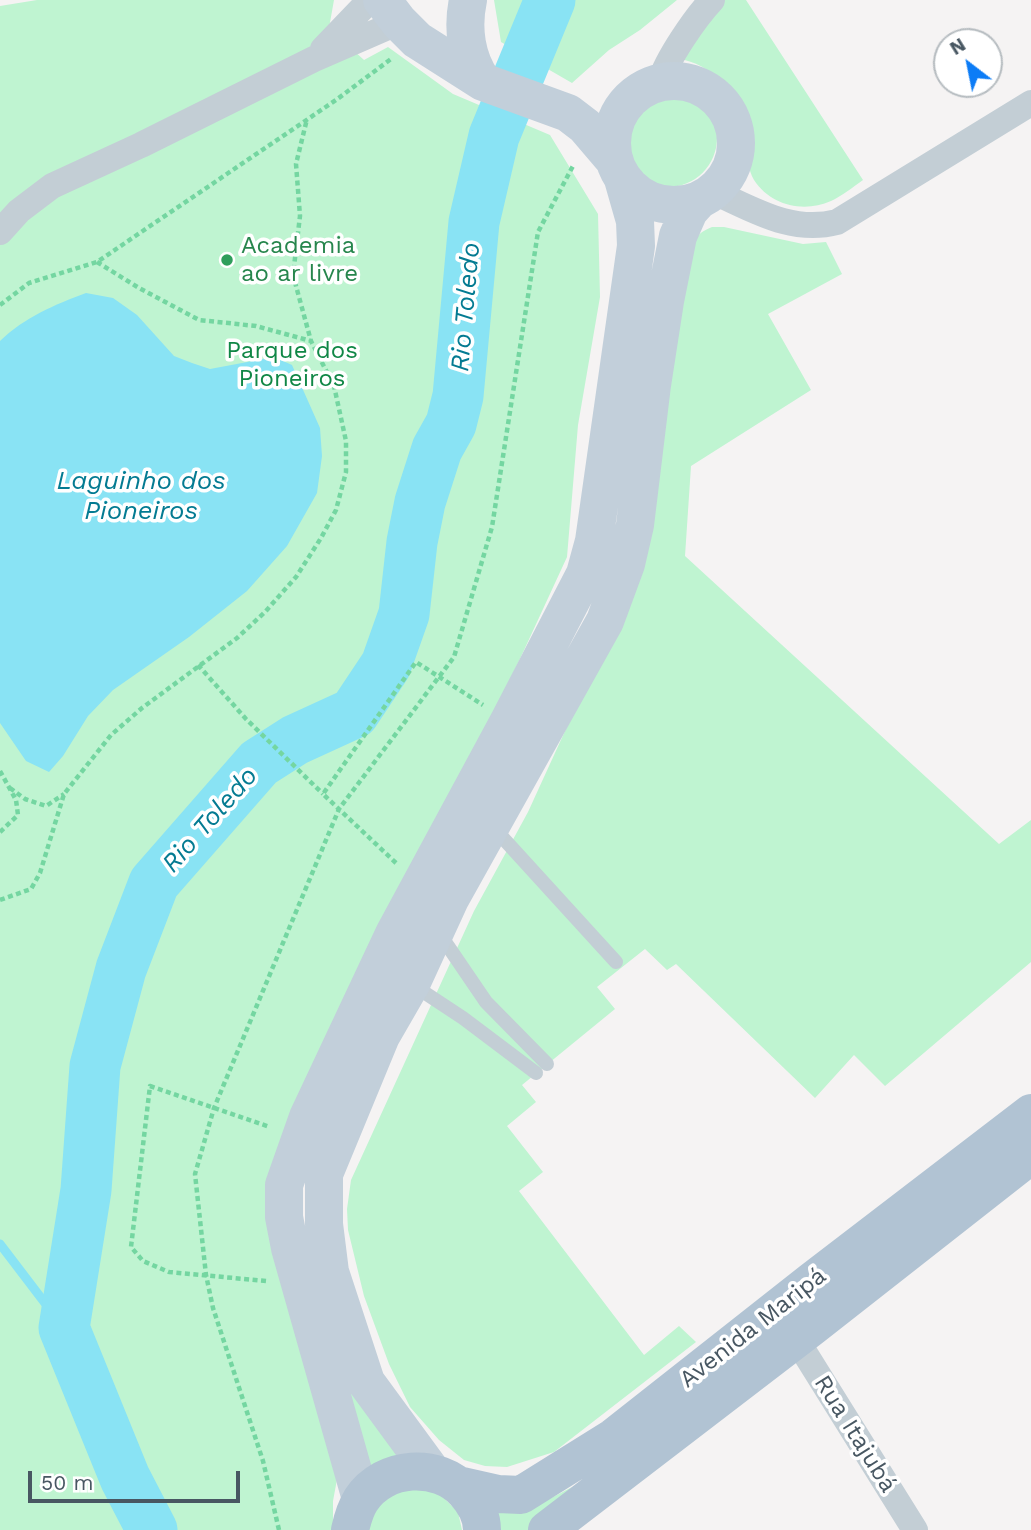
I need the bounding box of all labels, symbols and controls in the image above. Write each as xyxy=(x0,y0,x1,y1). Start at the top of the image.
north arrow xyxy=(933,28,1003,98)
text: N xyxy=(946,33,970,60)
place label: Academia ao ar livre xyxy=(241,232,358,288)
water label: Rio Toledo xyxy=(445,241,487,373)
marker: Academia ao ar livre xyxy=(219,252,235,268)
park label: Parque dos Pioneiros xyxy=(226,337,358,393)
water label: Laguinho dos Pioneiros xyxy=(57,465,225,526)
water label: Rio Toledo xyxy=(156,761,264,879)
street label: Avenida Maripá xyxy=(674,1262,832,1394)
street label: Rua Itajubá xyxy=(808,1370,902,1498)
scale bar xyxy=(32,1456,243,1500)
text: 50 m xyxy=(41,1470,93,1495)

